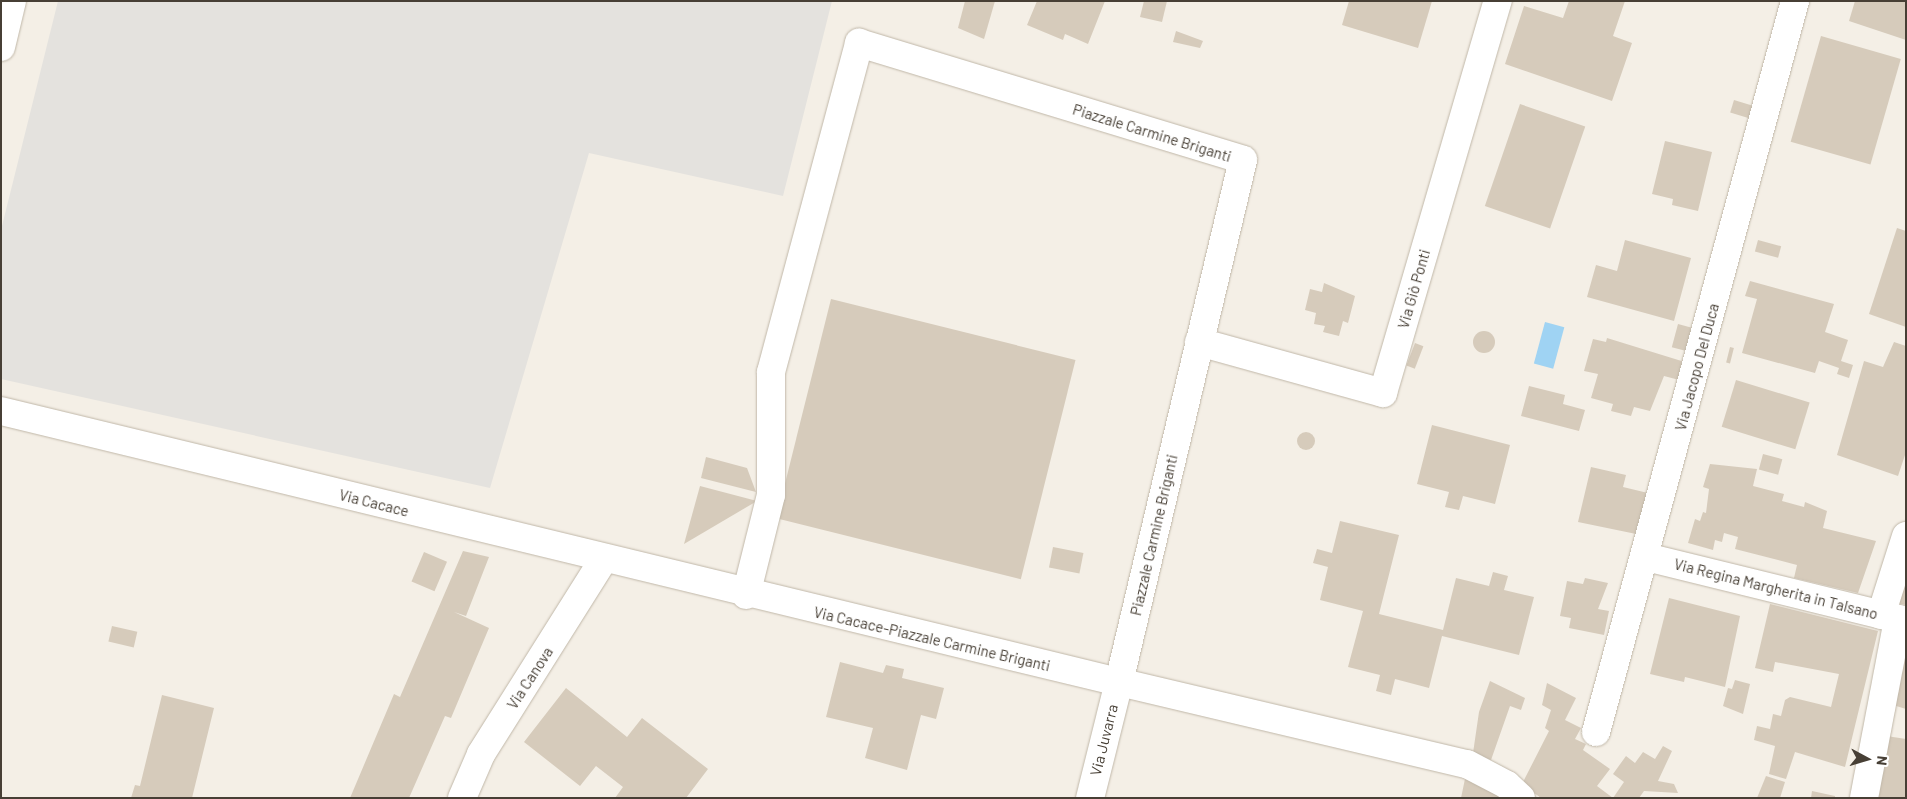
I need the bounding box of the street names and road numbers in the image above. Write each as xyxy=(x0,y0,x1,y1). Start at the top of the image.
street label: Piazzale Carmine Briganti xyxy=(1071,100,1233,166)
street label: Via Giò Ponti xyxy=(1394,247,1434,331)
street label: Via Jacopo Del Duca xyxy=(1671,301,1723,433)
street label: Piazzale Carmine Briganti xyxy=(1127,453,1181,617)
street label: Via Cacace xyxy=(337,486,411,520)
street label: Via Regina Margherita in Talsano xyxy=(1672,555,1880,623)
street label: Via Cacace-Piazzale Carmine Briganti xyxy=(812,603,1052,675)
street label: Via Canova xyxy=(503,644,557,712)
street label: Via Juvarra xyxy=(1086,702,1122,778)

